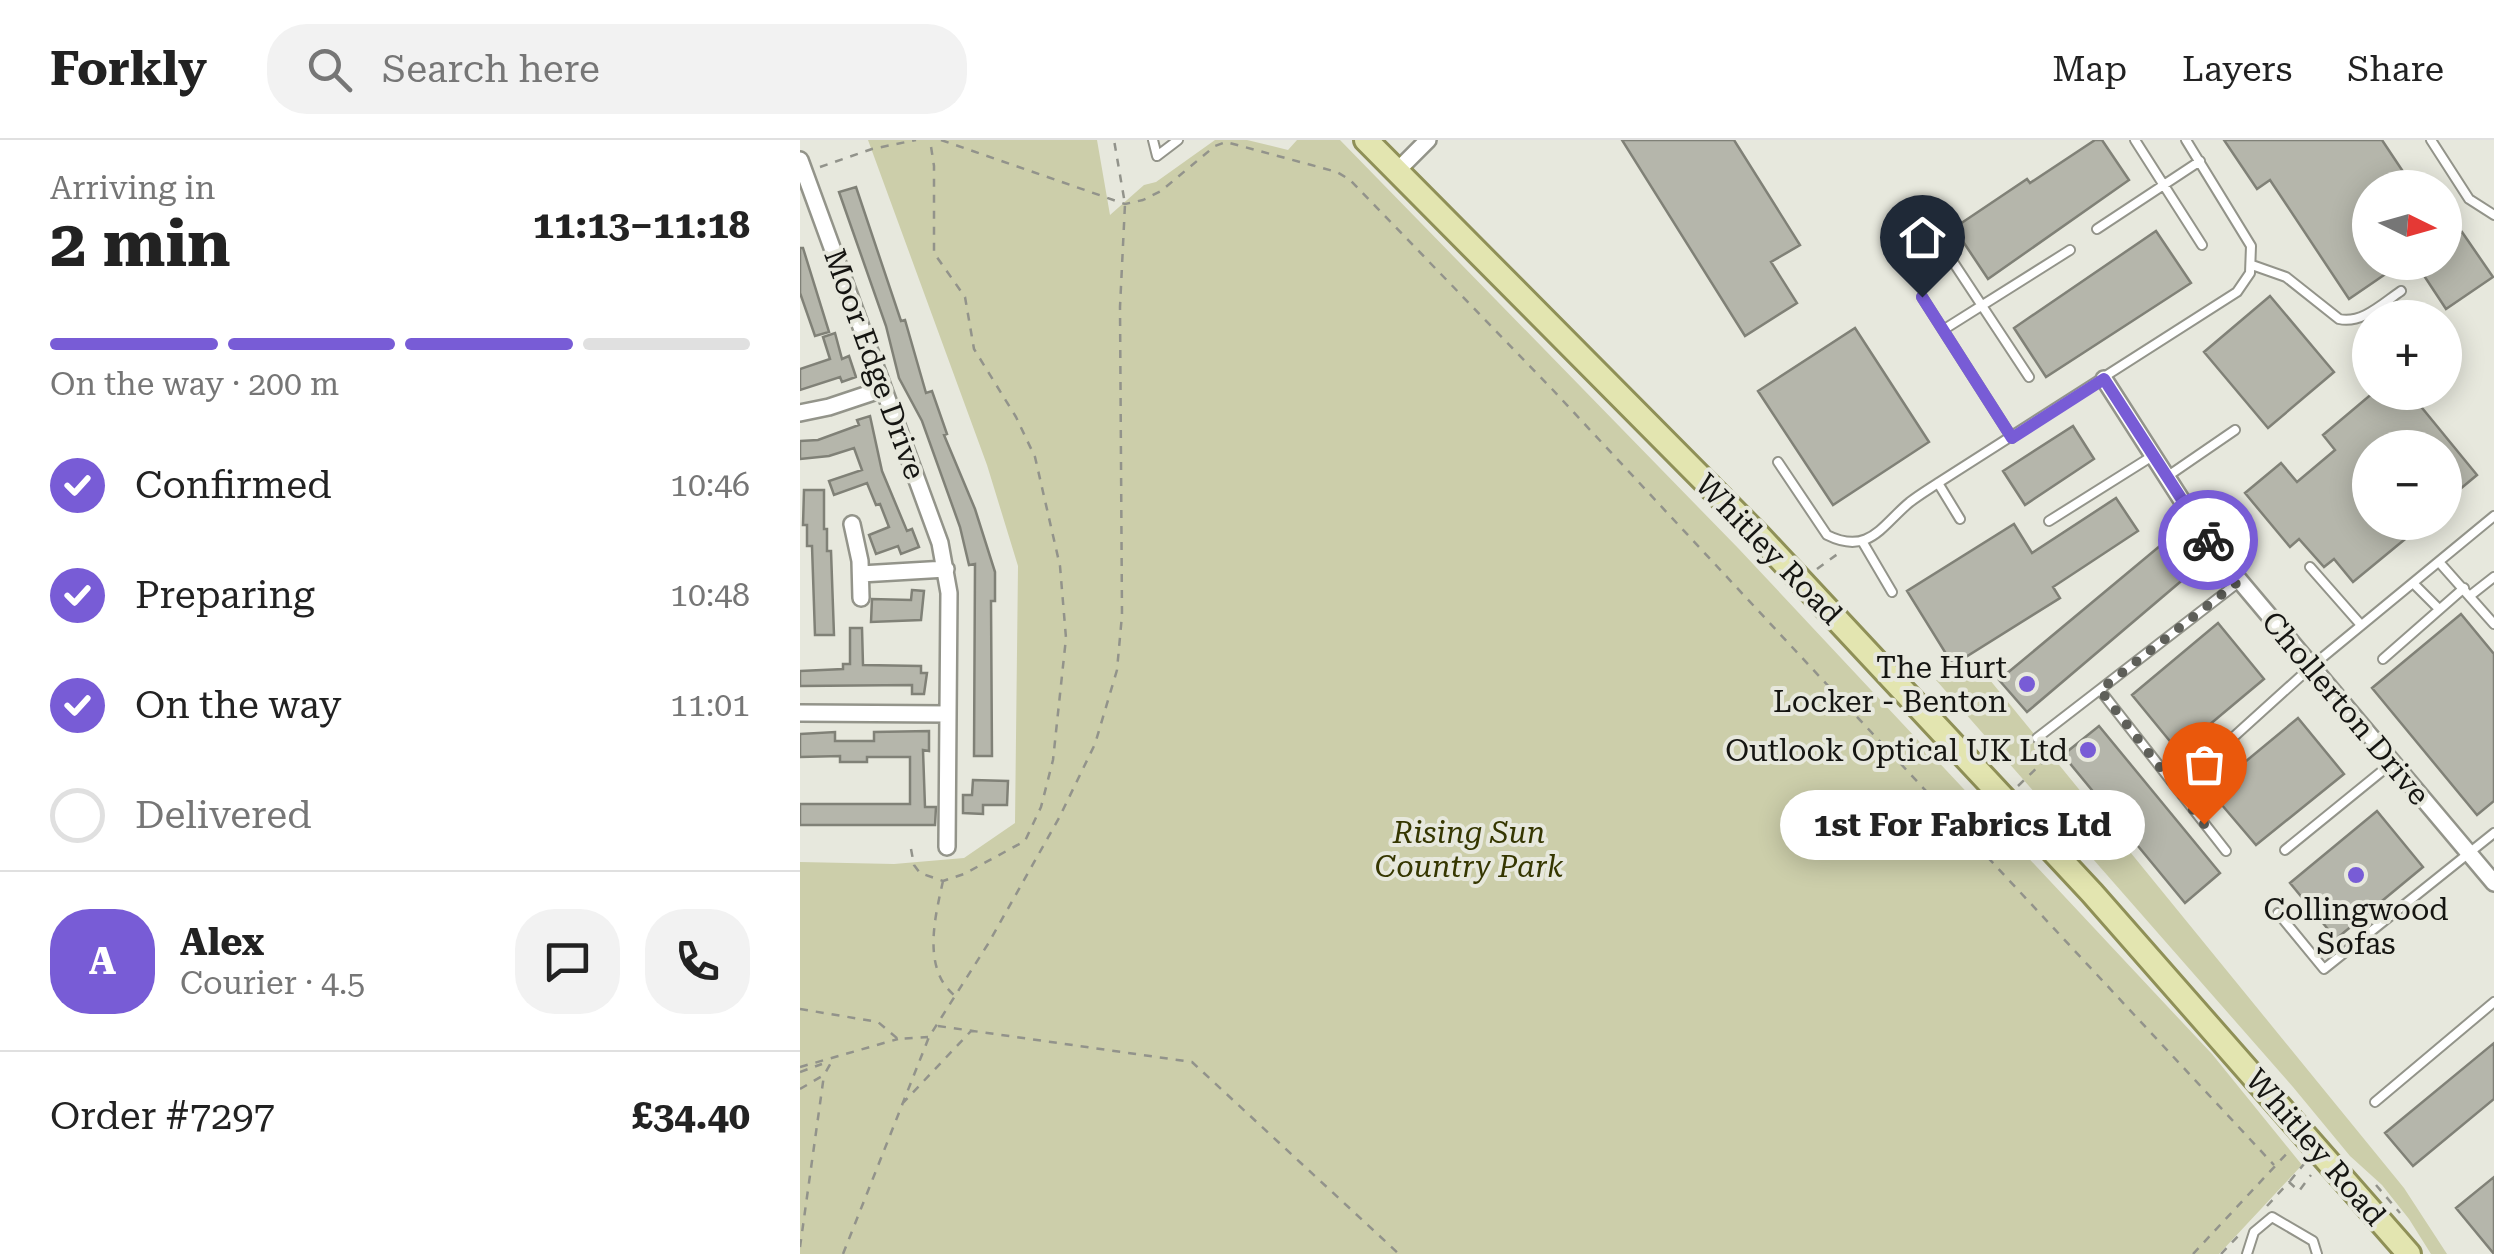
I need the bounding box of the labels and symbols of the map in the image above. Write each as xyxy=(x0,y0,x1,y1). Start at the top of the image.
north arrow xyxy=(2352,170,2462,280)
pin xyxy=(1880,195,1965,298)
street label: Moor Edge Drive xyxy=(817,244,933,484)
street label: Whitley Road xyxy=(1689,467,1849,631)
courier xyxy=(2158,490,2258,590)
street label: Chollerton Drive xyxy=(2255,604,2437,812)
place label: The Hurt Locker - Benton xyxy=(1773,650,2007,719)
marker: The Hurt Locker - Benton xyxy=(2016,673,2038,695)
pin xyxy=(2162,722,2247,825)
place label: Outlook Optical UK Ltd xyxy=(1725,733,2068,768)
marker: Outlook Optical UK Ltd xyxy=(2077,739,2099,761)
callout: 1st For Fabrics Ltd xyxy=(1779,789,2144,859)
park label: Rising Sun Country Park xyxy=(1375,815,1564,884)
marker: Collingwood Sofas xyxy=(2345,864,2367,886)
place label: Collingwood Sofas xyxy=(2263,892,2449,961)
street label: Whitley Road xyxy=(2239,1062,2393,1232)

